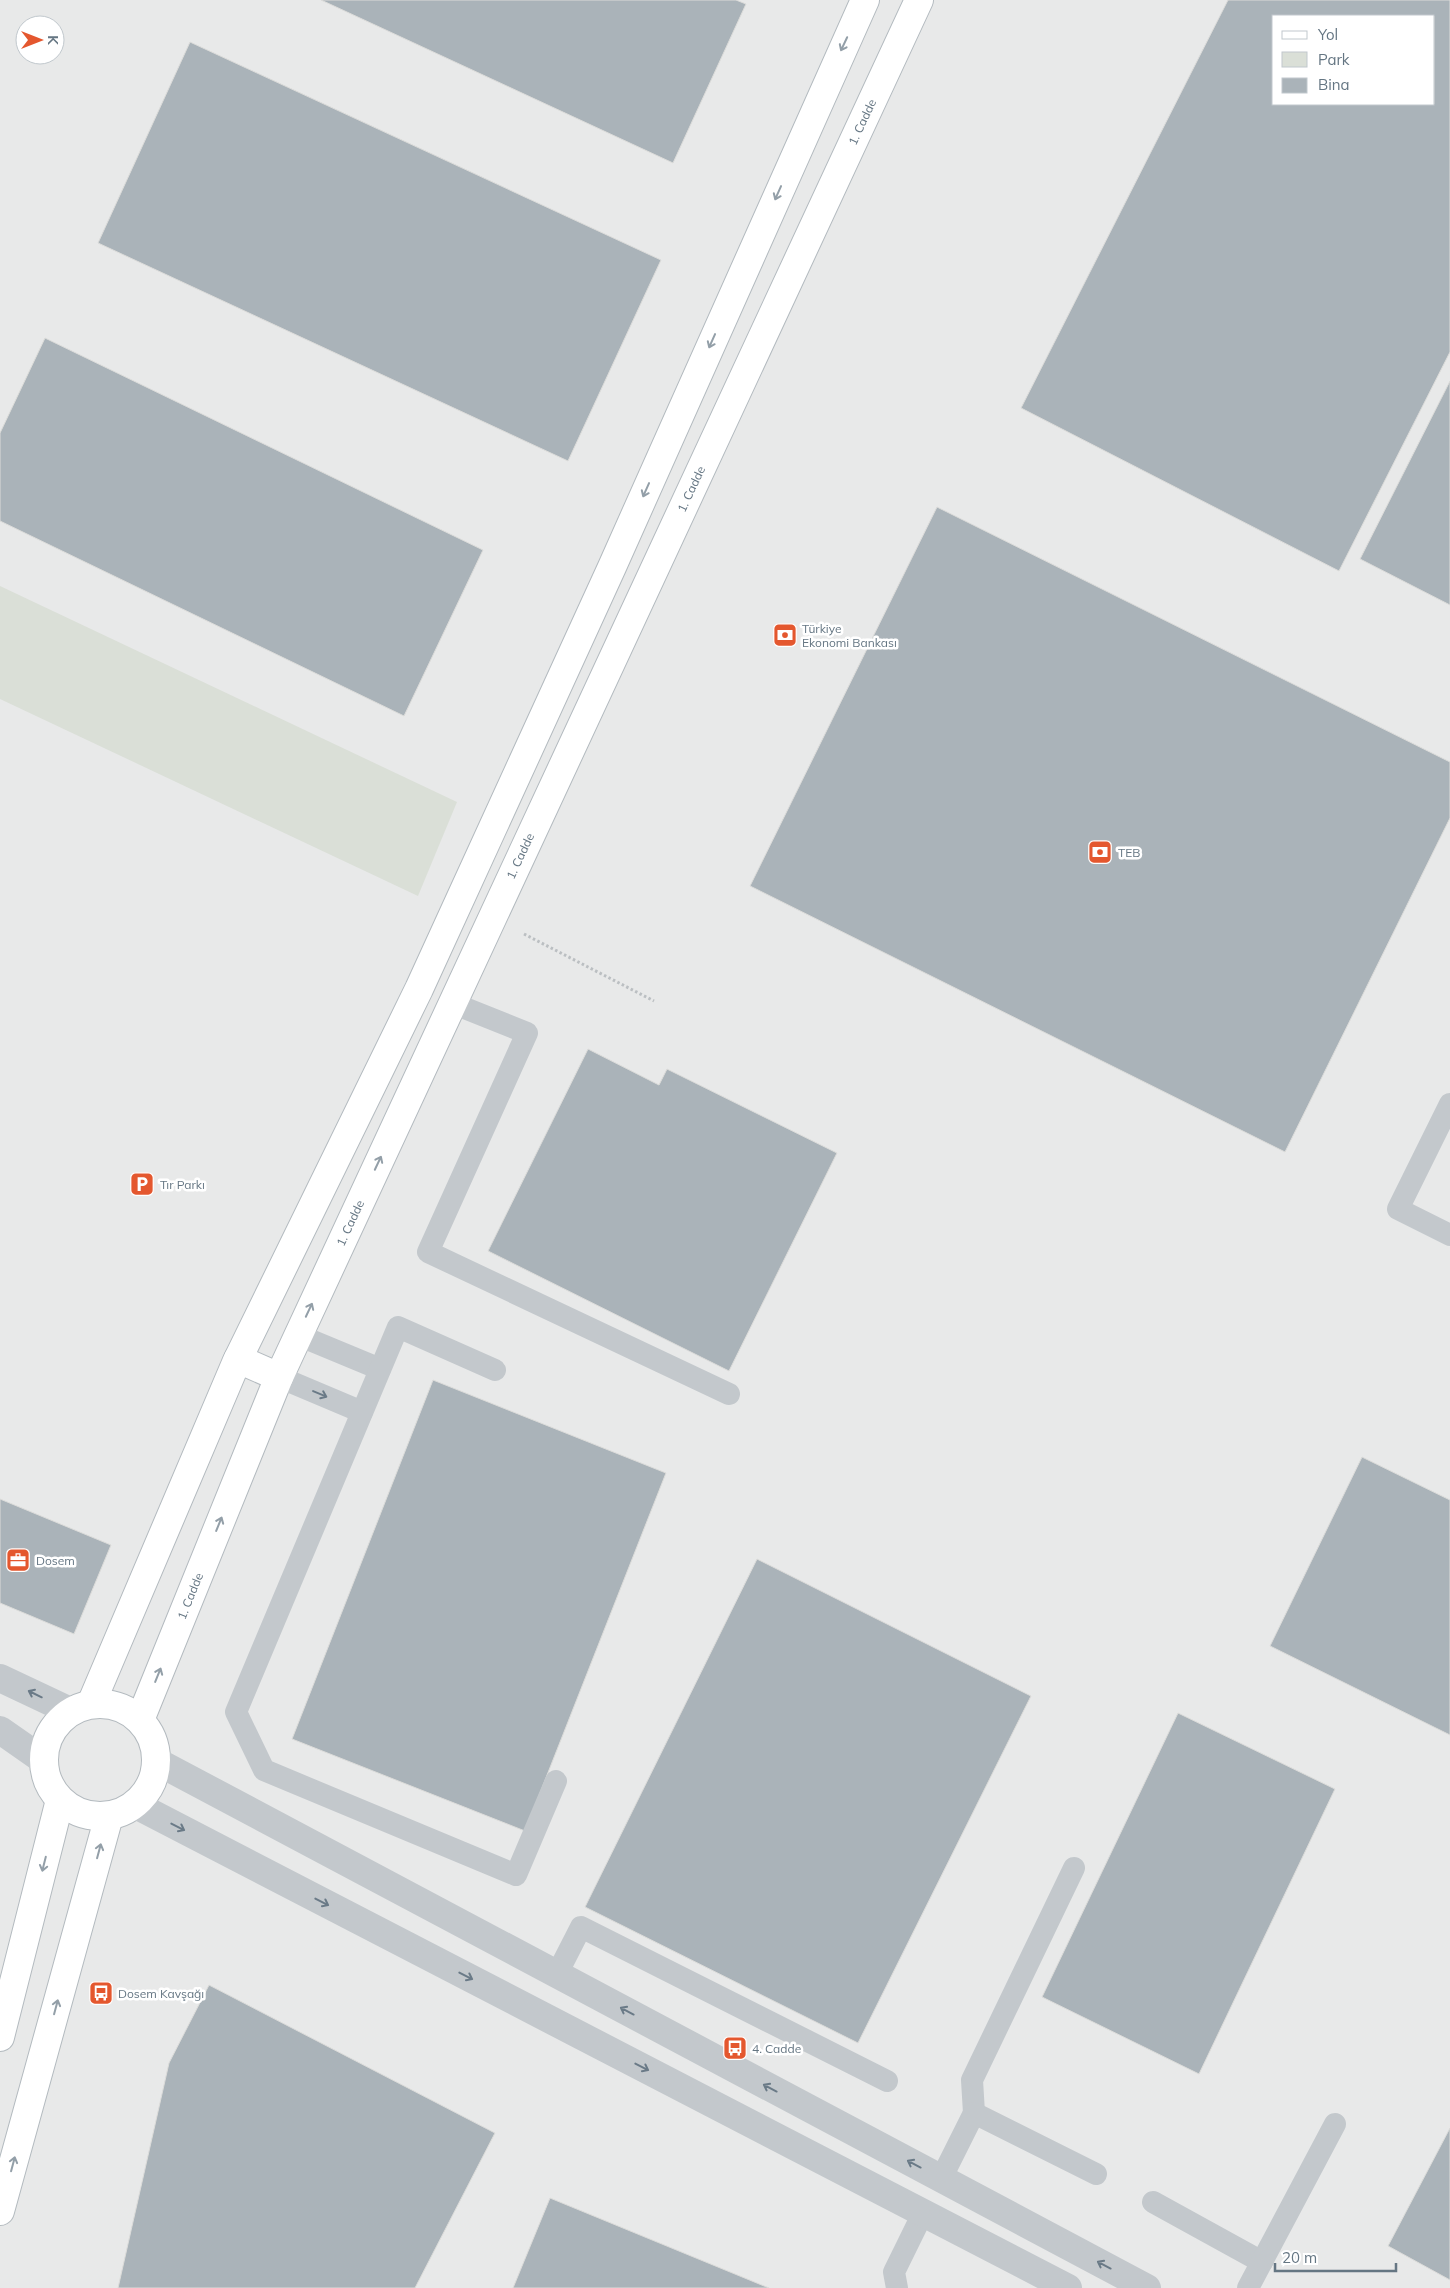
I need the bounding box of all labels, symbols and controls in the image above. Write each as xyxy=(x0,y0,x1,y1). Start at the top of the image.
north arrow xyxy=(15,15,65,65)
legend xyxy=(1272,15,1435,105)
text: Yol xyxy=(1317,25,1338,44)
text: K xyxy=(44,35,62,45)
one-way arrow xyxy=(839,36,848,51)
text: Park xyxy=(1318,50,1350,69)
text: Bina xyxy=(1318,75,1350,94)
street label: 1. Cadde xyxy=(845,97,879,147)
one-way arrow xyxy=(773,185,783,200)
one-way arrow xyxy=(707,333,717,348)
street label: 1. Cadde xyxy=(674,464,708,514)
one-way arrow xyxy=(641,482,651,497)
place label: Türkiye Ekonomi Bankası xyxy=(802,621,897,650)
bank icon: Türkiye Ekonomi Bankası xyxy=(772,622,798,648)
street label: 1. Cadde xyxy=(503,831,537,881)
bank icon: TEB xyxy=(1087,839,1113,865)
place label: TEB xyxy=(1118,845,1140,860)
one-way arrow xyxy=(374,1156,383,1171)
parking icon: Tır Parkı xyxy=(129,1171,155,1197)
place label: Tır Parkı xyxy=(160,1177,205,1192)
street label: 1. Cadde xyxy=(333,1198,367,1248)
one-way arrow xyxy=(305,1303,315,1318)
one-way arrow xyxy=(312,1390,327,1400)
one-way arrow xyxy=(215,1517,224,1532)
office icon: Dosem xyxy=(5,1547,31,1573)
place label: Dosem xyxy=(36,1553,75,1568)
street label: 1. Cadde xyxy=(174,1570,206,1622)
one-way arrow xyxy=(154,1668,163,1683)
one-way arrow xyxy=(28,1689,43,1699)
one-way arrow xyxy=(170,1822,185,1832)
one-way arrow xyxy=(95,1843,104,1859)
one-way arrow xyxy=(39,1855,48,1871)
one-way arrow xyxy=(314,1898,329,1907)
one-way arrow xyxy=(458,1972,473,1981)
bus stop icon: Dosem Kavşağı xyxy=(88,1980,114,2006)
place label: Dosem Kavşağı xyxy=(118,1986,204,2001)
one-way arrow xyxy=(52,2000,61,2016)
one-way arrow xyxy=(620,2006,635,2016)
bus stop icon: 4. Cadde xyxy=(722,2035,748,2061)
place label: 4. Cadde xyxy=(752,2041,801,2056)
one-way arrow xyxy=(634,2062,649,2072)
one-way arrow xyxy=(763,2083,778,2093)
one-way arrow xyxy=(9,2156,18,2172)
one-way arrow xyxy=(907,2159,922,2168)
scale bar xyxy=(1275,2240,1396,2272)
text: 20 m xyxy=(1282,2248,1317,2267)
one-way arrow xyxy=(1097,2260,1112,2269)

